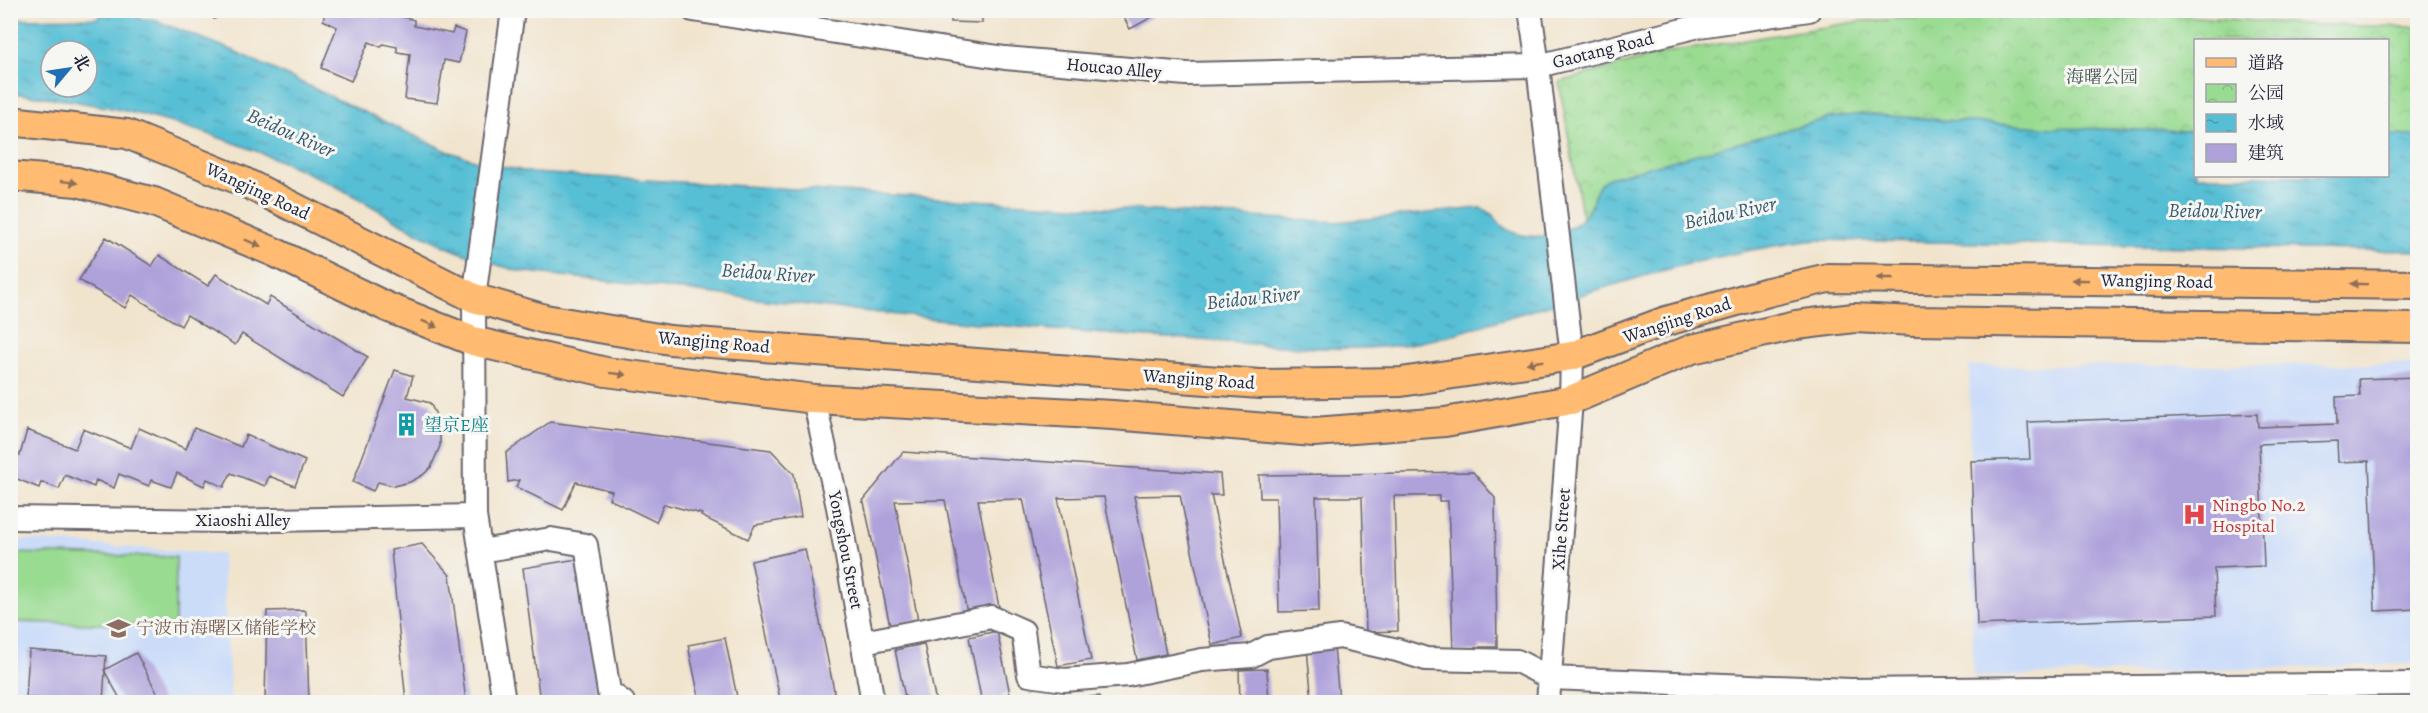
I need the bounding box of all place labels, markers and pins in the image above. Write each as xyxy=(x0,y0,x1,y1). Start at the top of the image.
building icon: 望京E座 xyxy=(393,412,419,438)
place label: 望京E座 xyxy=(424,413,489,437)
place label: Ningbo No.2 Hospital xyxy=(2212,493,2306,538)
hospital icon: Ningbo No.2 Hospital xyxy=(2181,502,2207,528)
school or university icon: 宁波市海曙区储能学校 xyxy=(105,615,131,641)
place label: 宁波市海曙区储能学校 xyxy=(136,616,316,640)

